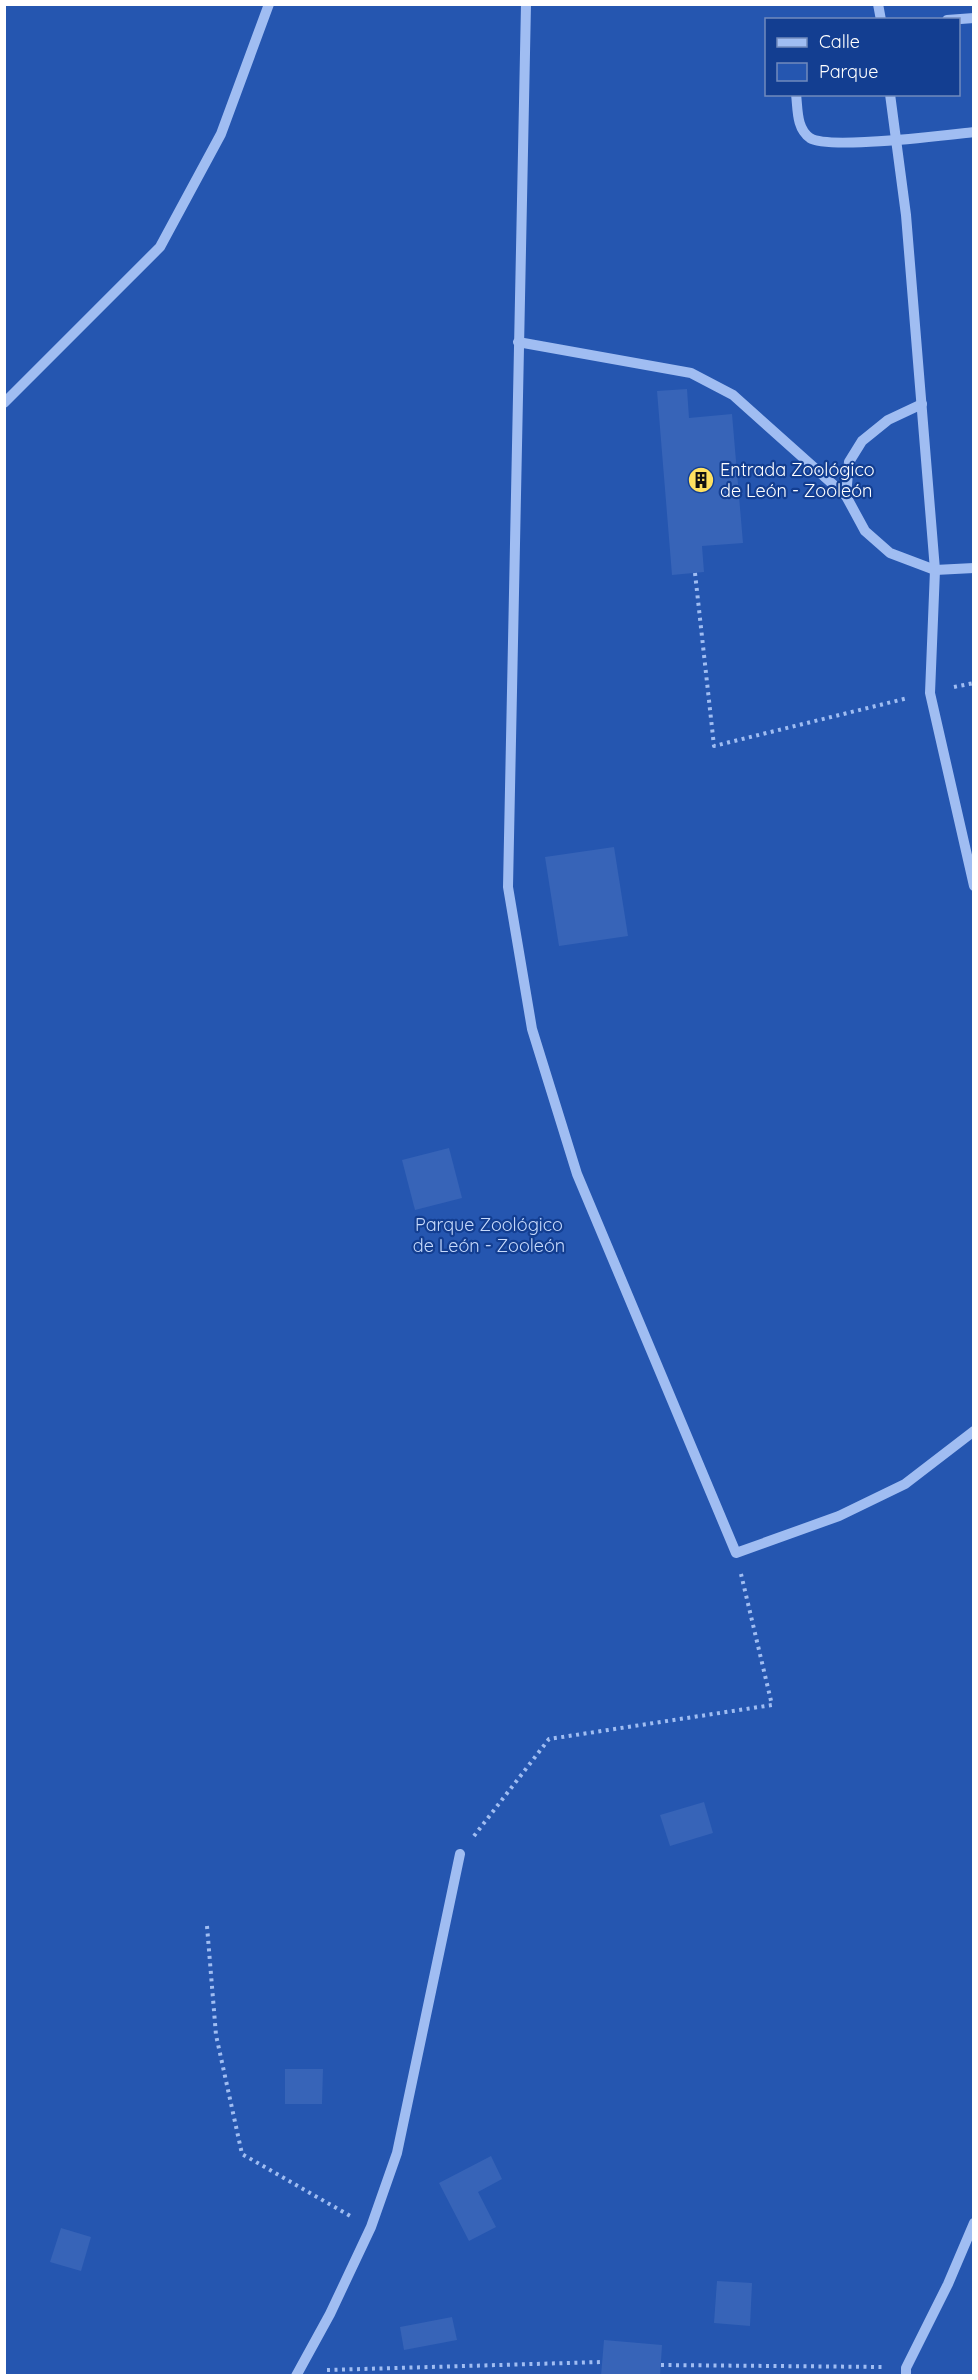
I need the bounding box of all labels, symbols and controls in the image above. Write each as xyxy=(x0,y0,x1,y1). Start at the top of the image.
legend xyxy=(765,18,960,96)
text: Calle xyxy=(819,30,860,53)
text: Parque xyxy=(819,60,878,83)
place label: Entrada Zoológico de León - Zooleón xyxy=(720,458,875,502)
building icon: Entrada Zoológico de León - Zooleón xyxy=(686,465,716,495)
park label: Parque Zoológico de León - Zooleón xyxy=(413,1213,565,1257)

